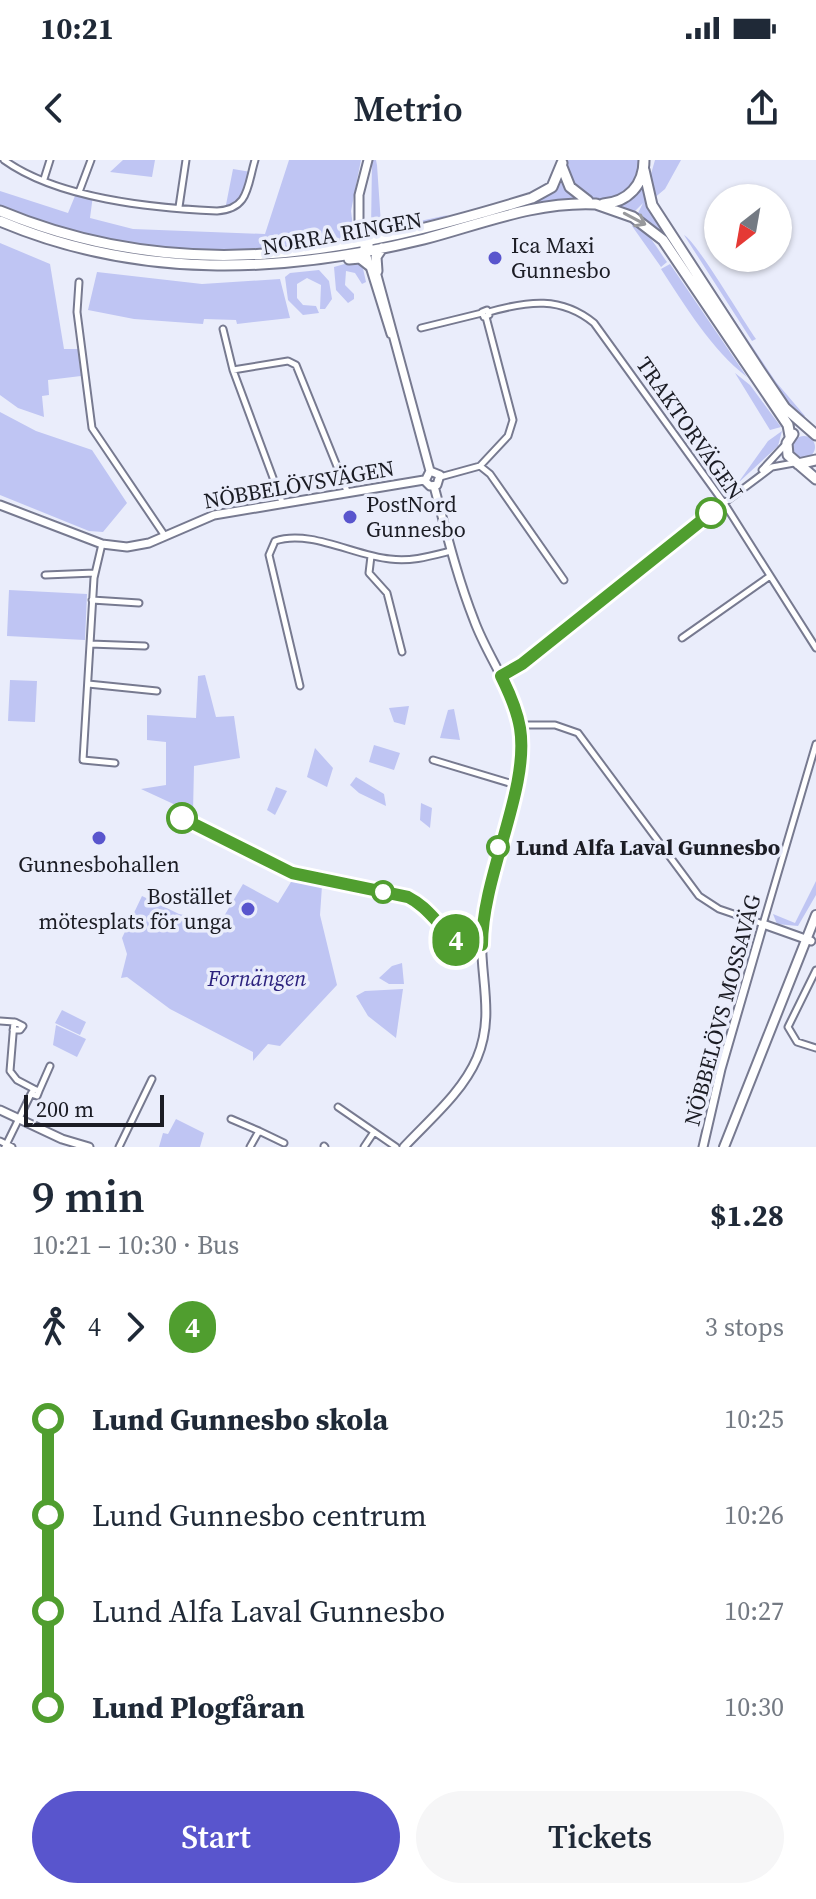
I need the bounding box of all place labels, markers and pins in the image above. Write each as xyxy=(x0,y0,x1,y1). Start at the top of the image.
place label: Ica Maxi Gunnesbo xyxy=(511,230,611,285)
marker: Ica Maxi Gunnesbo xyxy=(486,249,504,267)
place label: PostNord Gunnesbo xyxy=(366,489,466,544)
unlabelled marker xyxy=(696,498,726,528)
marker: PostNord Gunnesbo xyxy=(341,508,359,526)
unlabelled marker xyxy=(167,803,197,833)
marker: Gunnesbohallen xyxy=(90,829,108,847)
place label: Lund Alfa Laval Gunnesbo xyxy=(516,832,780,862)
marker: Lund Alfa Laval Gunnesbo xyxy=(487,836,509,858)
place label: Gunnesbohallen xyxy=(18,849,180,879)
place label: Bostället mötesplats för unga xyxy=(38,881,233,936)
unlabelled marker xyxy=(372,881,394,903)
marker: Bostället mötesplats för unga xyxy=(239,900,257,918)

